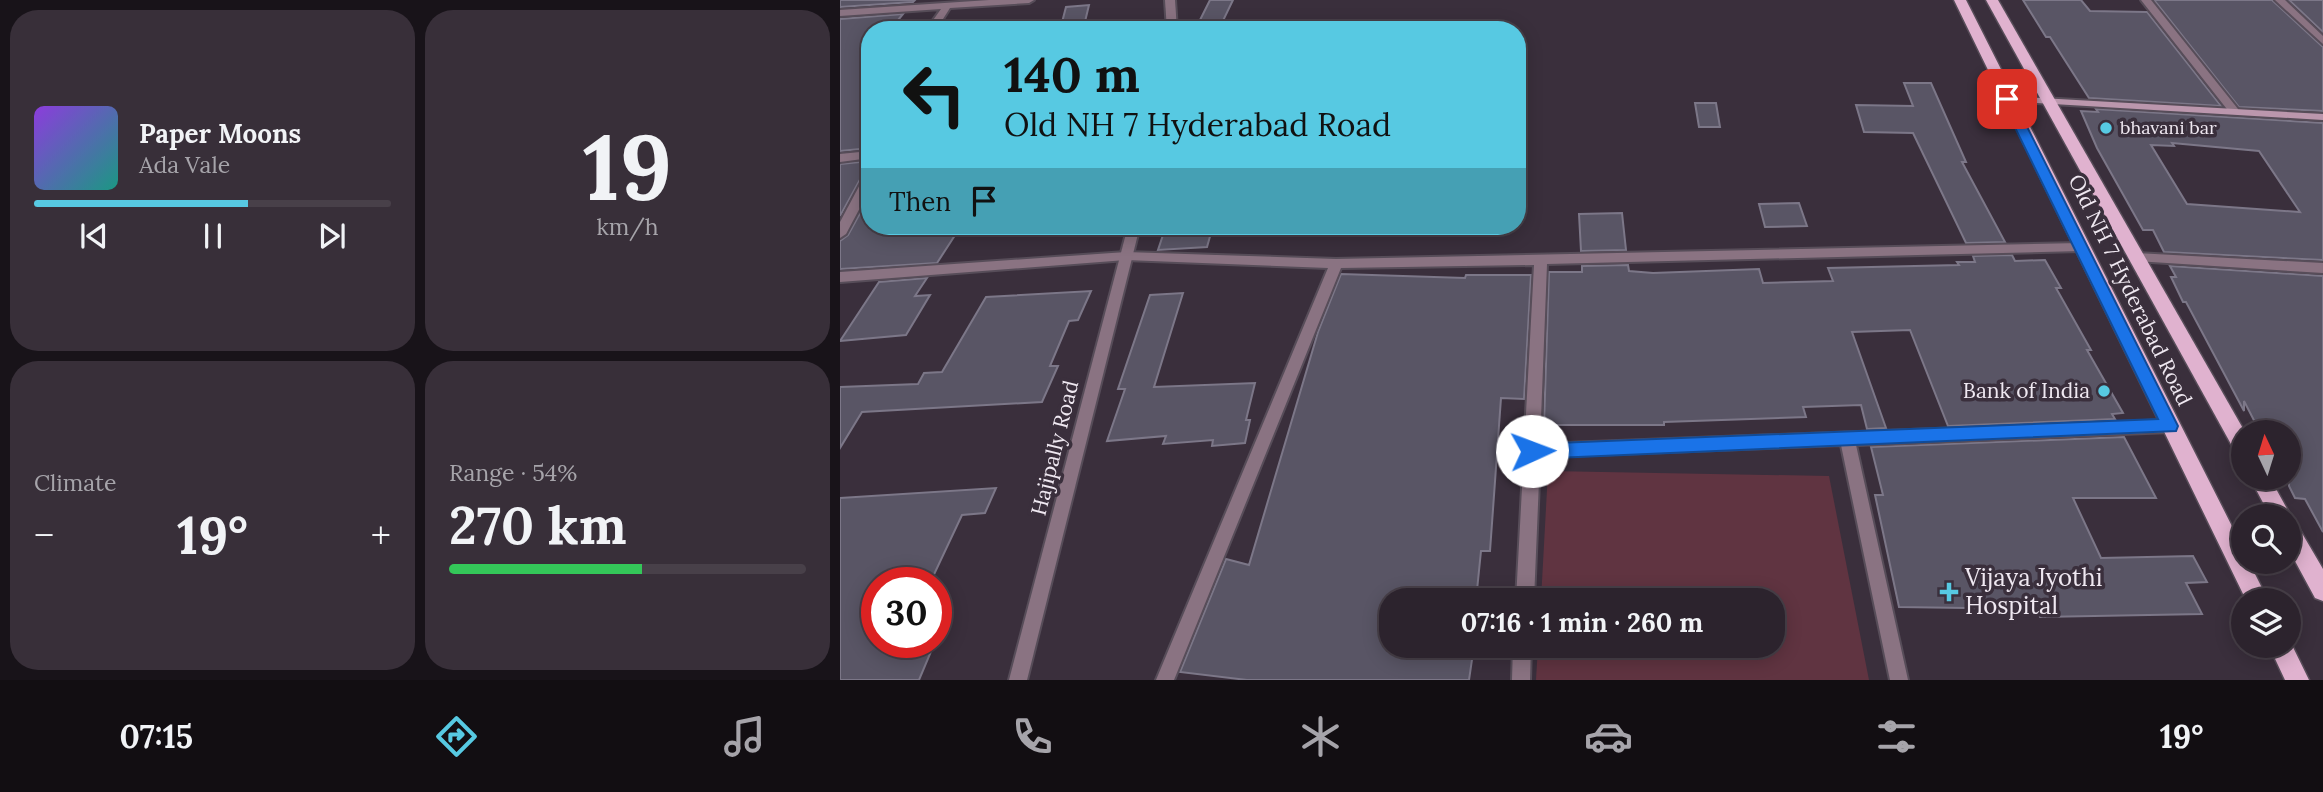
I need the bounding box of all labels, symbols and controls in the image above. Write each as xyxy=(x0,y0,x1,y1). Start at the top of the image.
text: 140 m xyxy=(1004,43,1140,105)
icon: left xyxy=(889,49,980,140)
pin xyxy=(1977,69,2037,129)
icon: arrive xyxy=(1988,80,2026,118)
text: Old NH 7 Hyderabad Road xyxy=(1004,104,1391,145)
text: 19 xyxy=(583,108,672,225)
place label: bhavani bar xyxy=(2120,116,2217,139)
text: Paper Moons xyxy=(139,117,301,150)
marker: bhavani bar xyxy=(2098,120,2114,136)
text: Ada Vale xyxy=(139,150,230,179)
street label: Old NH 7 Hyderabad Road xyxy=(2063,170,2198,410)
icon: arrive xyxy=(965,182,1003,220)
text: Then xyxy=(889,185,951,218)
text: km/h xyxy=(596,212,659,241)
icon: previous xyxy=(75,217,113,255)
icon: pause xyxy=(194,217,232,255)
icon: next xyxy=(313,217,351,255)
street label: Hajipally Road xyxy=(1025,377,1084,518)
place label: Bank of India xyxy=(1963,377,2090,404)
marker: Bank of India xyxy=(2096,383,2112,399)
position arrow xyxy=(1495,414,1569,488)
north arrow xyxy=(2231,420,2301,490)
map controls xyxy=(2231,420,2301,658)
text: Range · 54% xyxy=(449,458,577,487)
text: Climate xyxy=(34,468,116,497)
text: 270 km xyxy=(449,492,627,558)
text: 19° xyxy=(177,502,248,568)
button: search xyxy=(2231,504,2301,574)
text: − xyxy=(34,511,54,559)
text: + xyxy=(371,511,391,559)
place label: Vijaya Jyothi Hospital xyxy=(1964,562,2102,621)
speed limit sign: 30 xyxy=(861,567,952,658)
marker: Vijaya Jyothi Hospital xyxy=(1939,582,1959,602)
button: layers xyxy=(2231,588,2301,658)
text: 07:16 · 1 min · 260 m xyxy=(1461,606,1703,639)
icon: directions xyxy=(432,712,481,761)
icon: music xyxy=(720,712,769,761)
icon: phone xyxy=(1008,712,1057,761)
icon: climate xyxy=(1296,712,1345,761)
icon: car xyxy=(1584,712,1633,761)
icon: filters xyxy=(1872,712,1921,761)
text: 07:15 xyxy=(119,716,193,757)
text: 19° xyxy=(2160,716,2203,757)

